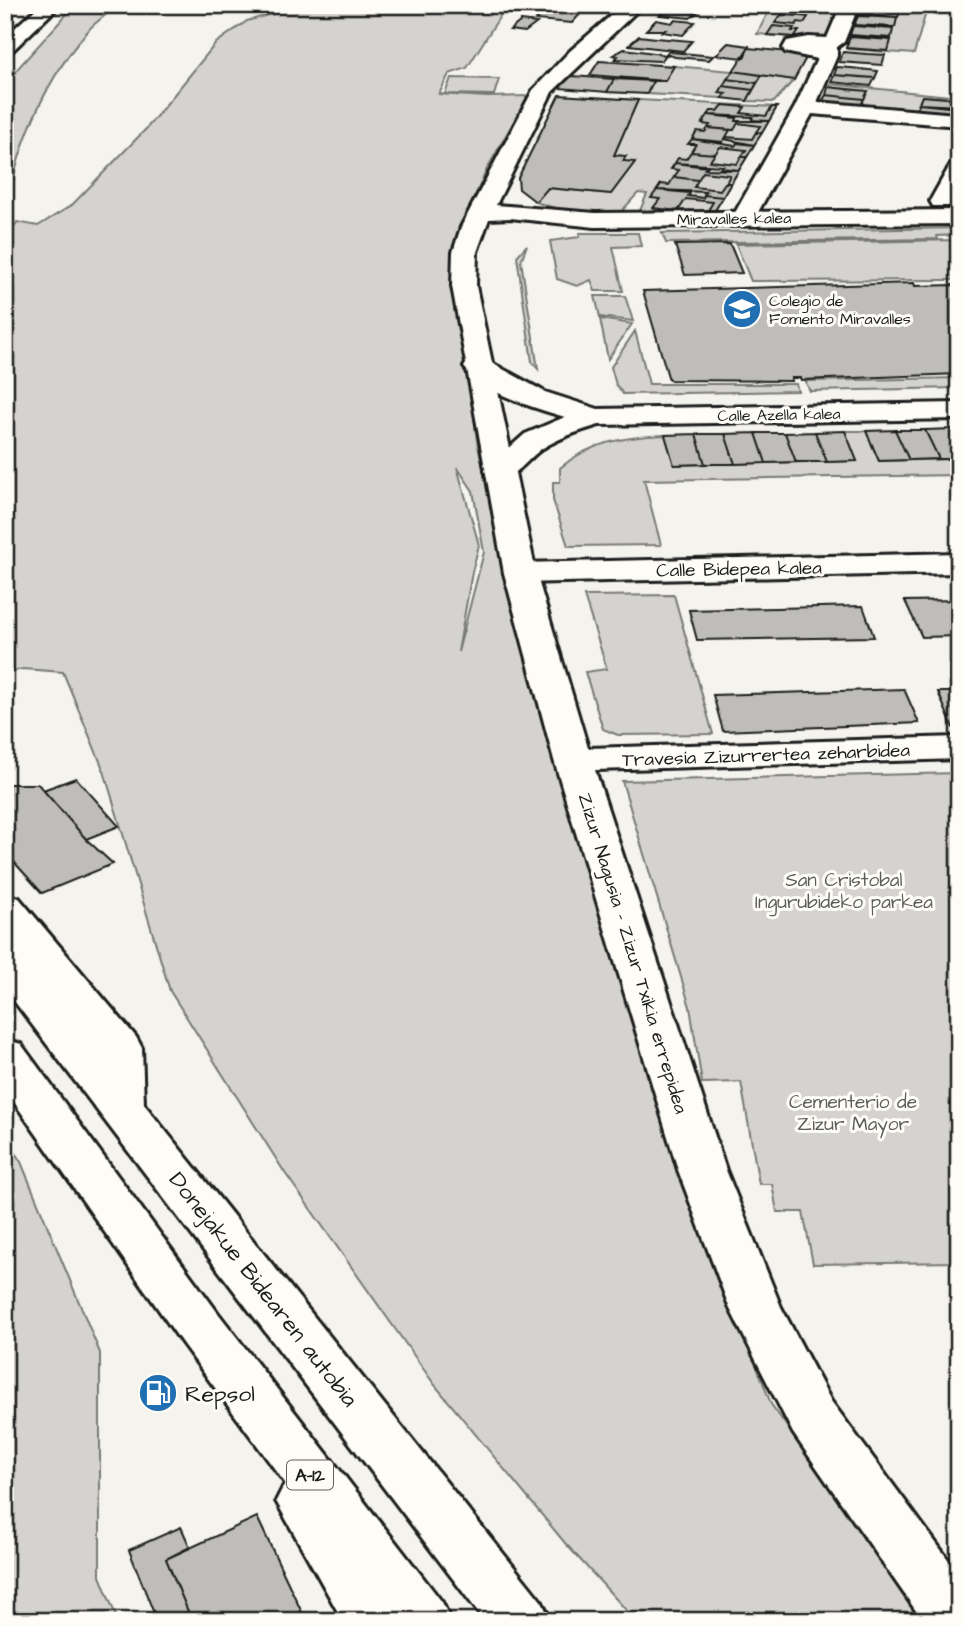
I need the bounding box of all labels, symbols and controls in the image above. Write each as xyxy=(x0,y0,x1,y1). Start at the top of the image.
street label: Miravalles kalea xyxy=(677,207,791,231)
school or university icon: Colegio de Fomento Miravalles xyxy=(721,288,763,330)
place label: Colegio de Fomento Miravalles xyxy=(769,290,911,330)
street label: Calle Azella kalea xyxy=(717,403,841,427)
street label: Calle Bidepea kalea xyxy=(656,555,822,584)
street label: Travesía Zizurrertea zeharbidea xyxy=(622,737,911,774)
street label: Zizur Nagusia - Zizur Txikia errepidea xyxy=(570,790,694,1118)
park label: San Cristobal Ingurubideko parkea xyxy=(755,867,933,917)
park label: Cementerio de Zizur Mayor xyxy=(789,1089,917,1139)
street label: Donejakue Bidearen autobia xyxy=(161,1165,365,1414)
fuel station icon: Repsol xyxy=(137,1372,179,1414)
place label: Repsol xyxy=(185,1378,255,1410)
road number: A-12 xyxy=(287,1460,333,1490)

